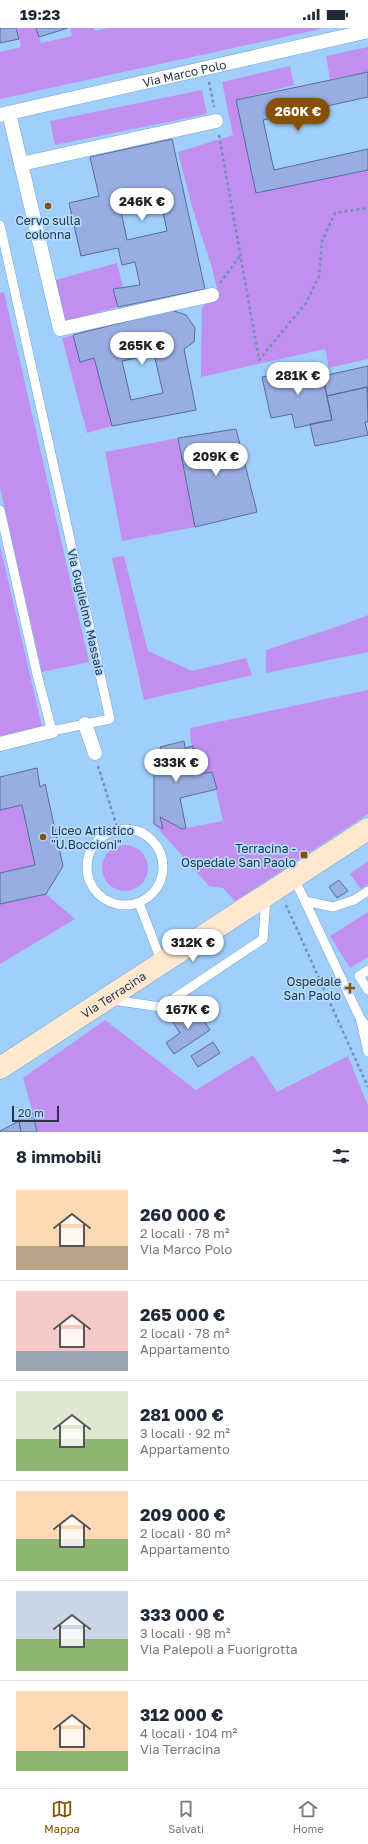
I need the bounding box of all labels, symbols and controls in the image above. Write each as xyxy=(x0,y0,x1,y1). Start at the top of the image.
text: 19:23 xyxy=(20,5,60,23)
street label: Via Marco Polo xyxy=(141,56,228,90)
pin: 260K € xyxy=(265,98,331,132)
text: 260K € xyxy=(275,103,321,119)
pin: 246K € xyxy=(109,188,175,222)
text: 246K € xyxy=(119,193,165,209)
marker: Cervo sulla colonna xyxy=(43,201,53,211)
place label: Cervo sulla colonna xyxy=(16,213,80,242)
pin: 265K € xyxy=(109,332,175,366)
text: 265K € xyxy=(119,337,165,353)
pin: 281K € xyxy=(265,362,331,396)
text: 281K € xyxy=(276,367,320,383)
pin: 209K € xyxy=(183,443,249,477)
text: 209K € xyxy=(193,448,239,464)
street label: Via Guglielmo Massaia xyxy=(64,547,108,677)
pin: 333K € xyxy=(143,749,209,783)
text: 333K € xyxy=(153,754,199,770)
place label: Liceo Artistico "U.Boccioni" xyxy=(51,823,134,852)
marker: Liceo Artistico "U.Boccioni" xyxy=(38,832,48,842)
place label: Terracina - Ospedale San Paolo xyxy=(181,841,296,870)
marker: Terracina - Ospedale San Paolo xyxy=(299,850,309,860)
pin: 312K € xyxy=(160,929,226,963)
text: 312K € xyxy=(171,934,215,950)
street label: Via Terracina xyxy=(78,968,148,1021)
place label: Ospedale San Paolo xyxy=(284,974,341,1003)
marker: Ospedale San Paolo xyxy=(344,982,356,994)
pin: 167K € xyxy=(155,996,221,1030)
text: 167K € xyxy=(166,1001,210,1017)
scale bar xyxy=(12,1104,59,1123)
text: 20 m xyxy=(18,1106,44,1119)
icon: filters xyxy=(330,1145,352,1167)
text: 8 immobili xyxy=(16,1146,101,1167)
text: 260 000 € xyxy=(140,1204,226,1225)
icon: home xyxy=(48,1206,96,1254)
text: 2 locali · 78 m² xyxy=(140,1225,229,1241)
text: Via Marco Polo xyxy=(140,1241,232,1257)
text: 265 000 € xyxy=(140,1304,225,1325)
icon: home xyxy=(48,1307,96,1355)
text: 2 locali · 78 m² xyxy=(140,1325,229,1341)
text: Appartamento xyxy=(140,1341,230,1357)
text: 281 000 € xyxy=(140,1404,224,1425)
icon: home xyxy=(48,1407,96,1455)
text: 3 locali · 92 m² xyxy=(140,1425,230,1441)
text: Appartamento xyxy=(140,1441,230,1457)
text: 209 000 € xyxy=(140,1504,226,1525)
icon: home xyxy=(48,1507,96,1555)
text: 2 locali · 80 m² xyxy=(140,1525,231,1541)
text: Appartamento xyxy=(140,1541,230,1557)
text: 333 000 € xyxy=(140,1604,225,1625)
icon: home xyxy=(48,1607,96,1655)
text: 3 locali · 98 m² xyxy=(140,1625,230,1641)
text: Via Palepoli a Fuorigrotta xyxy=(140,1641,298,1657)
text: 312 000 € xyxy=(140,1704,223,1725)
icon: home xyxy=(48,1707,96,1755)
text: 4 locali · 104 m² xyxy=(140,1725,237,1741)
text: Via Terracina xyxy=(140,1741,220,1757)
tab: Mappa xyxy=(44,1798,80,1835)
tab: Salvati xyxy=(168,1798,204,1835)
tab: Home xyxy=(293,1798,324,1835)

